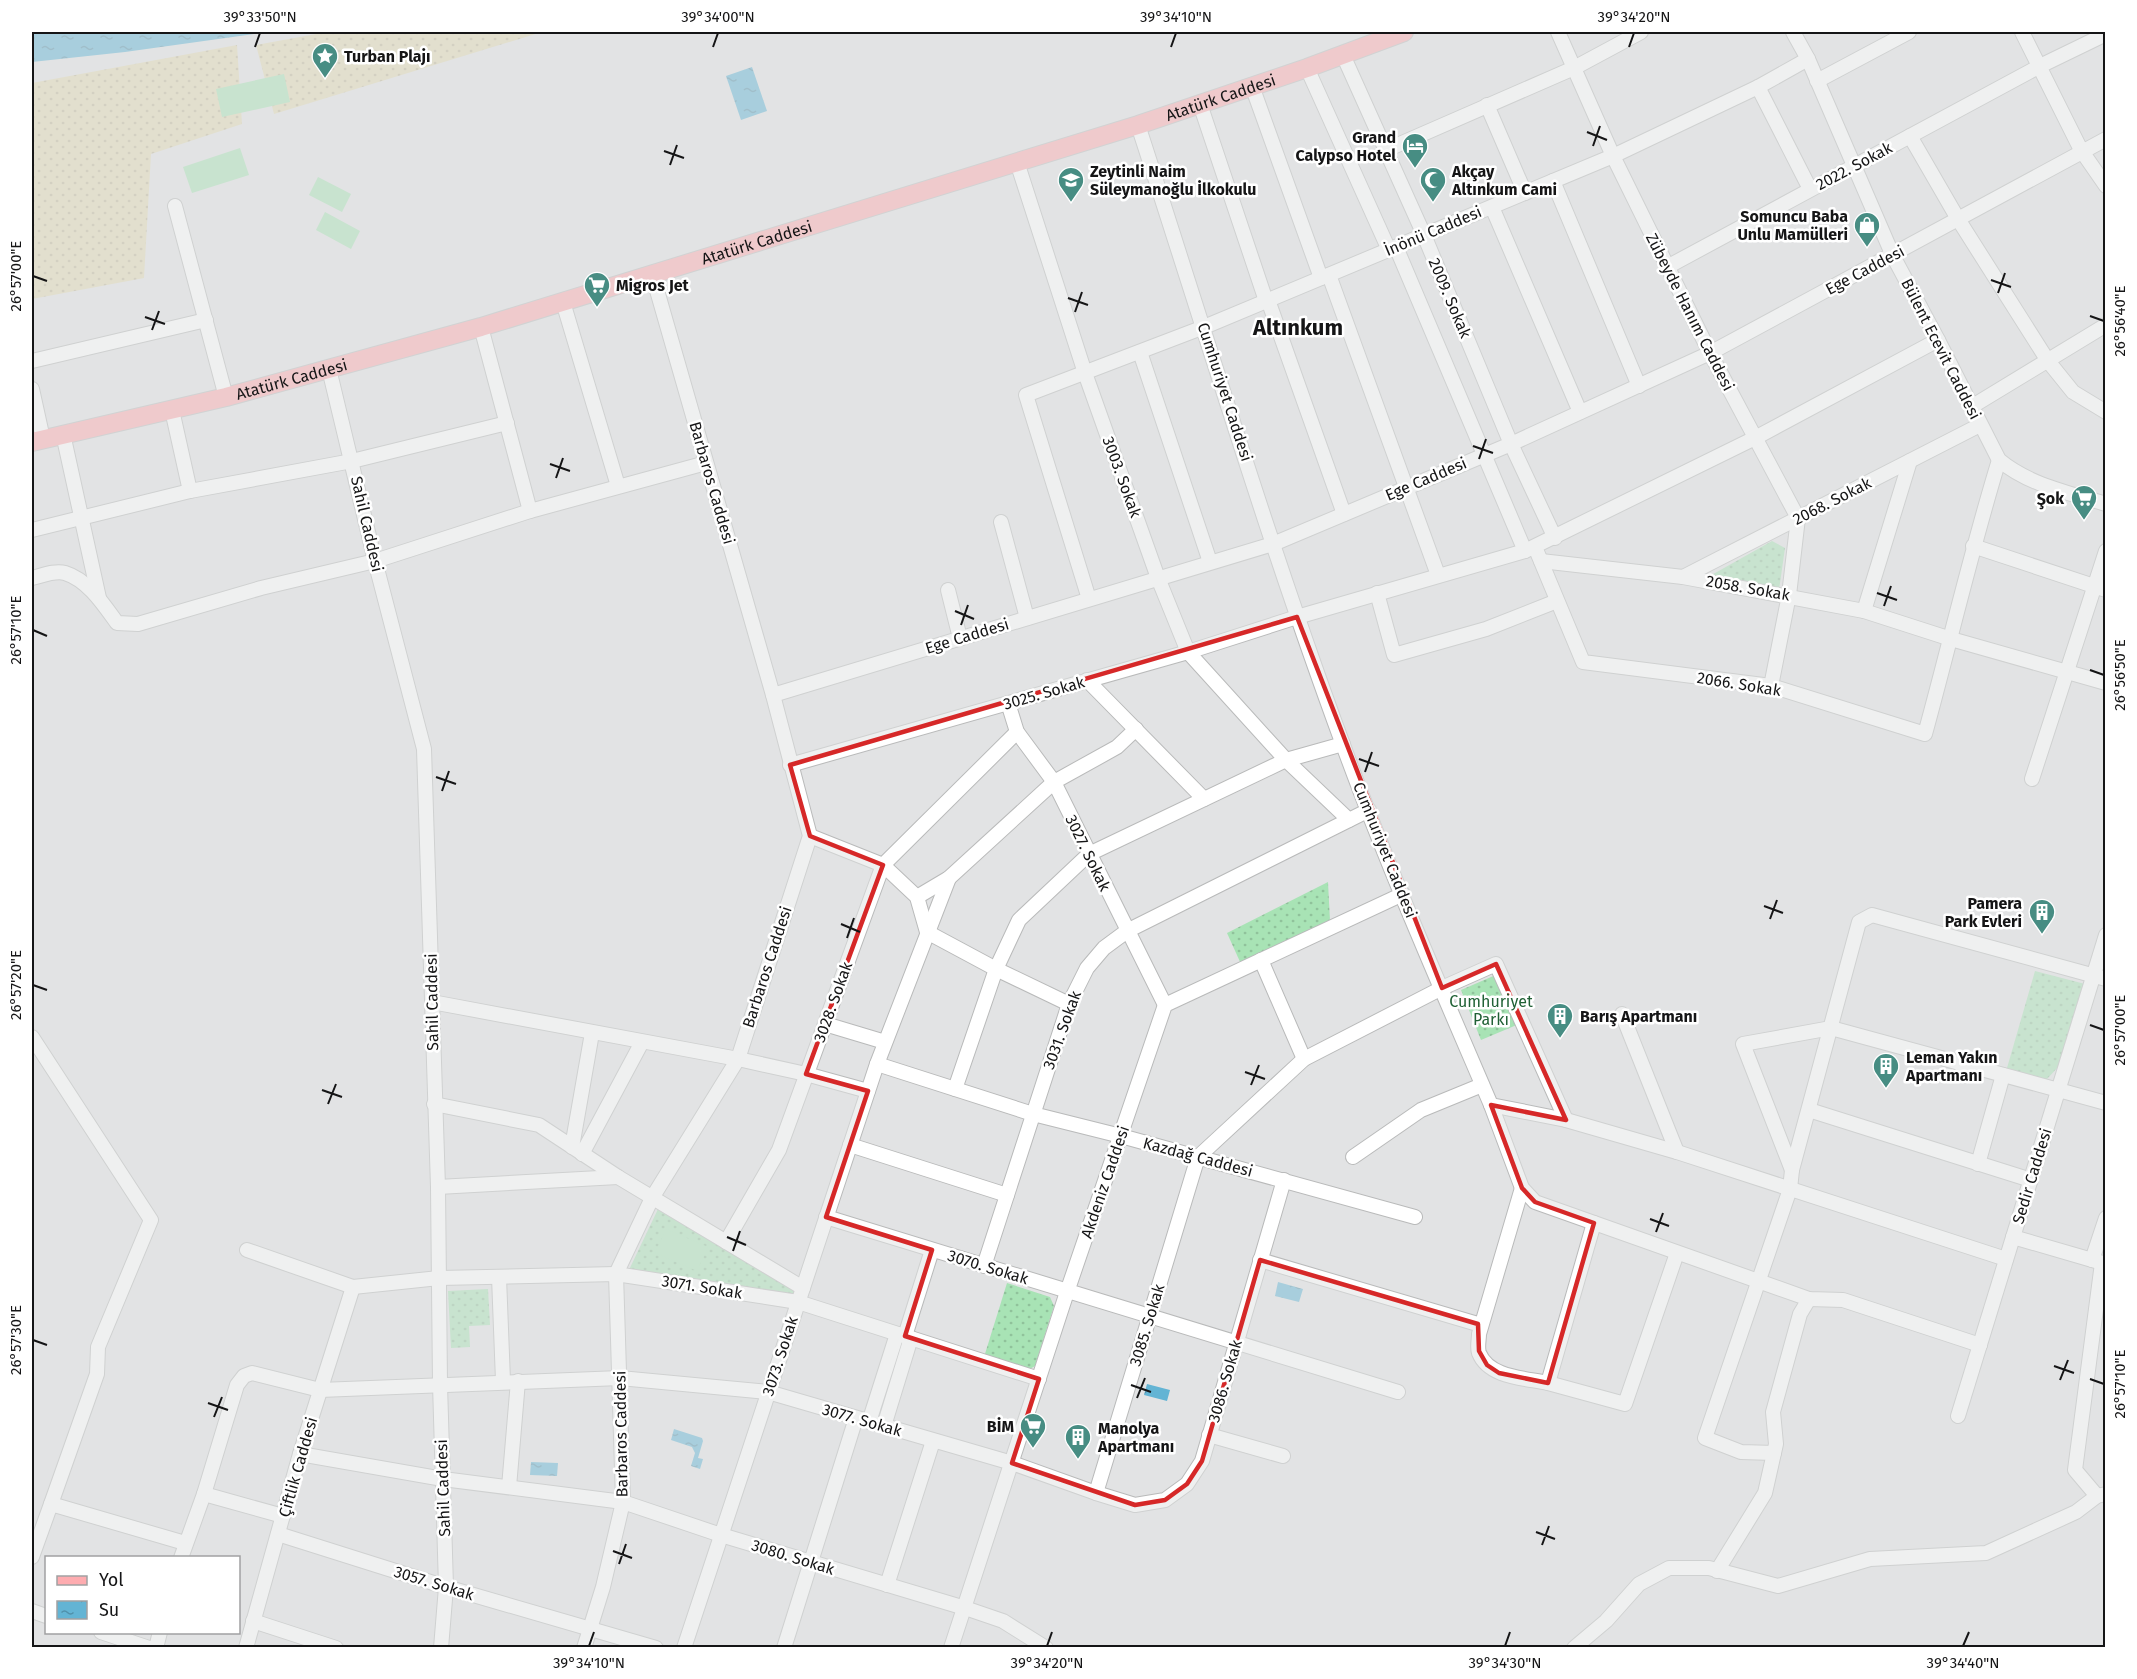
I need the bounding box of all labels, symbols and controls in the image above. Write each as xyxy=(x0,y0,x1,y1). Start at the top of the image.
text: 39°33'50"N xyxy=(223,8,297,26)
text: 39°34'00"N xyxy=(681,8,755,26)
text: 39°34'10"N xyxy=(1140,8,1212,26)
text: 39°34'20"N xyxy=(1598,8,1670,26)
place icon: Turban Plajı xyxy=(310,41,340,79)
place label: Turban Plajı xyxy=(344,47,430,66)
street label: Atatürk Caddesi xyxy=(1163,70,1278,125)
place label: Grand Calypso Hotel xyxy=(1296,128,1396,165)
hotel icon: Grand Calypso Hotel xyxy=(1400,131,1430,169)
street label: 2022. Sokak xyxy=(1813,138,1896,194)
place label: Zeytinli Naim Süleymanoğlu İlkokulu xyxy=(1090,162,1257,199)
place label: Akçay Altınkum Cami xyxy=(1451,162,1557,199)
school or university icon: Zeytinli Naim Süleymanoğlu İlkokulu xyxy=(1056,165,1086,203)
mosque icon: Akçay Altınkum Cami xyxy=(1418,165,1448,203)
street label: İnönü Caddesi xyxy=(1381,201,1484,260)
place label: Somuncu Baba Unlu Mamülleri xyxy=(1737,207,1848,244)
shop icon: Somuncu Baba Unlu Mamülleri xyxy=(1852,210,1882,248)
street label: Atatürk Caddesi xyxy=(699,216,814,268)
street label: Zübeyde Hanım Caddesi xyxy=(1642,230,1738,394)
text: 26°57'00"E xyxy=(7,241,25,311)
street label: Ege Caddesi xyxy=(1822,241,1908,299)
street label: 2009. Sokak xyxy=(1425,255,1476,342)
supermarket icon: Migros Jet xyxy=(582,270,612,308)
street label: Bülent Ecevit Caddesi xyxy=(1897,275,1985,423)
place label: Migros Jet xyxy=(616,276,690,295)
text: 26°56'40"E xyxy=(2111,285,2129,357)
district label: Altınkum xyxy=(1252,314,1343,341)
street label: Cumhuriyet Caddesi xyxy=(1194,320,1256,464)
street label: Atatürk Caddesi xyxy=(234,355,349,403)
street label: Barbaros Caddesi xyxy=(685,419,739,547)
street label: 3003. Sokak xyxy=(1099,434,1146,521)
street label: Ege Caddesi xyxy=(1382,453,1470,505)
street label: 2068. Sokak xyxy=(1790,473,1875,529)
street label: Sahil Caddesi xyxy=(347,474,387,574)
supermarket icon: Şok xyxy=(2069,483,2099,521)
place label: Şok xyxy=(2037,489,2064,510)
street label: 2058. Sokak xyxy=(1705,571,1792,605)
text: 26°57'10"E xyxy=(7,595,25,665)
street label: Ege Caddesi xyxy=(923,614,1011,658)
text: 26°56'50"E xyxy=(2111,639,2129,711)
street label: 2066. Sokak xyxy=(1696,668,1783,700)
street label: 3025. Sokak xyxy=(1001,672,1088,714)
street label: Cumhuriyet Caddesi xyxy=(1349,779,1421,921)
street label: 3027. Sokak xyxy=(1061,812,1115,895)
place label: Pamera Park Evleri xyxy=(1945,894,2022,931)
building icon: Pamera Park Evleri xyxy=(2027,897,2057,935)
street label: Barbaros Caddesi xyxy=(738,904,796,1030)
text: 26°57'20"E xyxy=(7,950,25,1020)
street label: Sahil Caddesi xyxy=(422,953,442,1051)
street label: 3028. Sokak xyxy=(810,958,857,1045)
street label: 3031. Sokak xyxy=(1039,987,1085,1072)
park label: Cumhuriyet Parkı xyxy=(1449,992,1533,1029)
text: 26°57'00"E xyxy=(2111,995,2129,1065)
building icon: Barış Apartmanı xyxy=(1545,1001,1575,1039)
place label: Barış Apartmanı xyxy=(1580,1007,1697,1027)
place label: Leman Yakın Apartmanı xyxy=(1905,1048,1997,1085)
building icon: Leman Yakın Apartmanı xyxy=(1871,1051,1901,1089)
street label: Akdeniz Caddesi xyxy=(1077,1123,1133,1241)
street label: Sedir Caddesi xyxy=(2008,1126,2056,1226)
street label: Kazdağ Caddesi xyxy=(1141,1133,1255,1181)
street label: 3070. Sokak xyxy=(945,1246,1031,1289)
street label: 3071. Sokak xyxy=(660,1271,744,1303)
street label: 3085. Sokak xyxy=(1126,1281,1169,1368)
text: 26°57'30"E xyxy=(7,1305,25,1375)
street label: 3073. Sokak xyxy=(758,1313,802,1398)
street label: 3086. Sokak xyxy=(1204,1337,1246,1425)
text: 26°57'10"E xyxy=(2111,1349,2129,1419)
street label: Barbaros Caddesi xyxy=(610,1370,632,1498)
street label: 3077. Sokak xyxy=(820,1400,905,1441)
supermarket icon: BİM xyxy=(1018,1411,1048,1449)
street label: Çiftlik Caddesi xyxy=(275,1415,322,1520)
place label: BİM xyxy=(987,1417,1014,1436)
place label: Manolya Apartmanı xyxy=(1097,1419,1174,1456)
building icon: Manolya Apartmanı xyxy=(1063,1422,1093,1460)
street label: Sahil Caddesi xyxy=(432,1439,454,1537)
street label: 3080. Sokak xyxy=(749,1535,837,1579)
legend xyxy=(45,1556,240,1634)
street label: 3057. Sokak xyxy=(392,1562,477,1604)
text: Yol xyxy=(99,1569,124,1591)
text: Su xyxy=(99,1599,119,1621)
text: 39°34'10"N xyxy=(553,1654,625,1672)
text: 39°34'20"N xyxy=(1011,1654,1083,1672)
text: 39°34'30"N xyxy=(1469,1654,1541,1672)
text: 39°34'40"N xyxy=(1927,1654,1999,1672)

